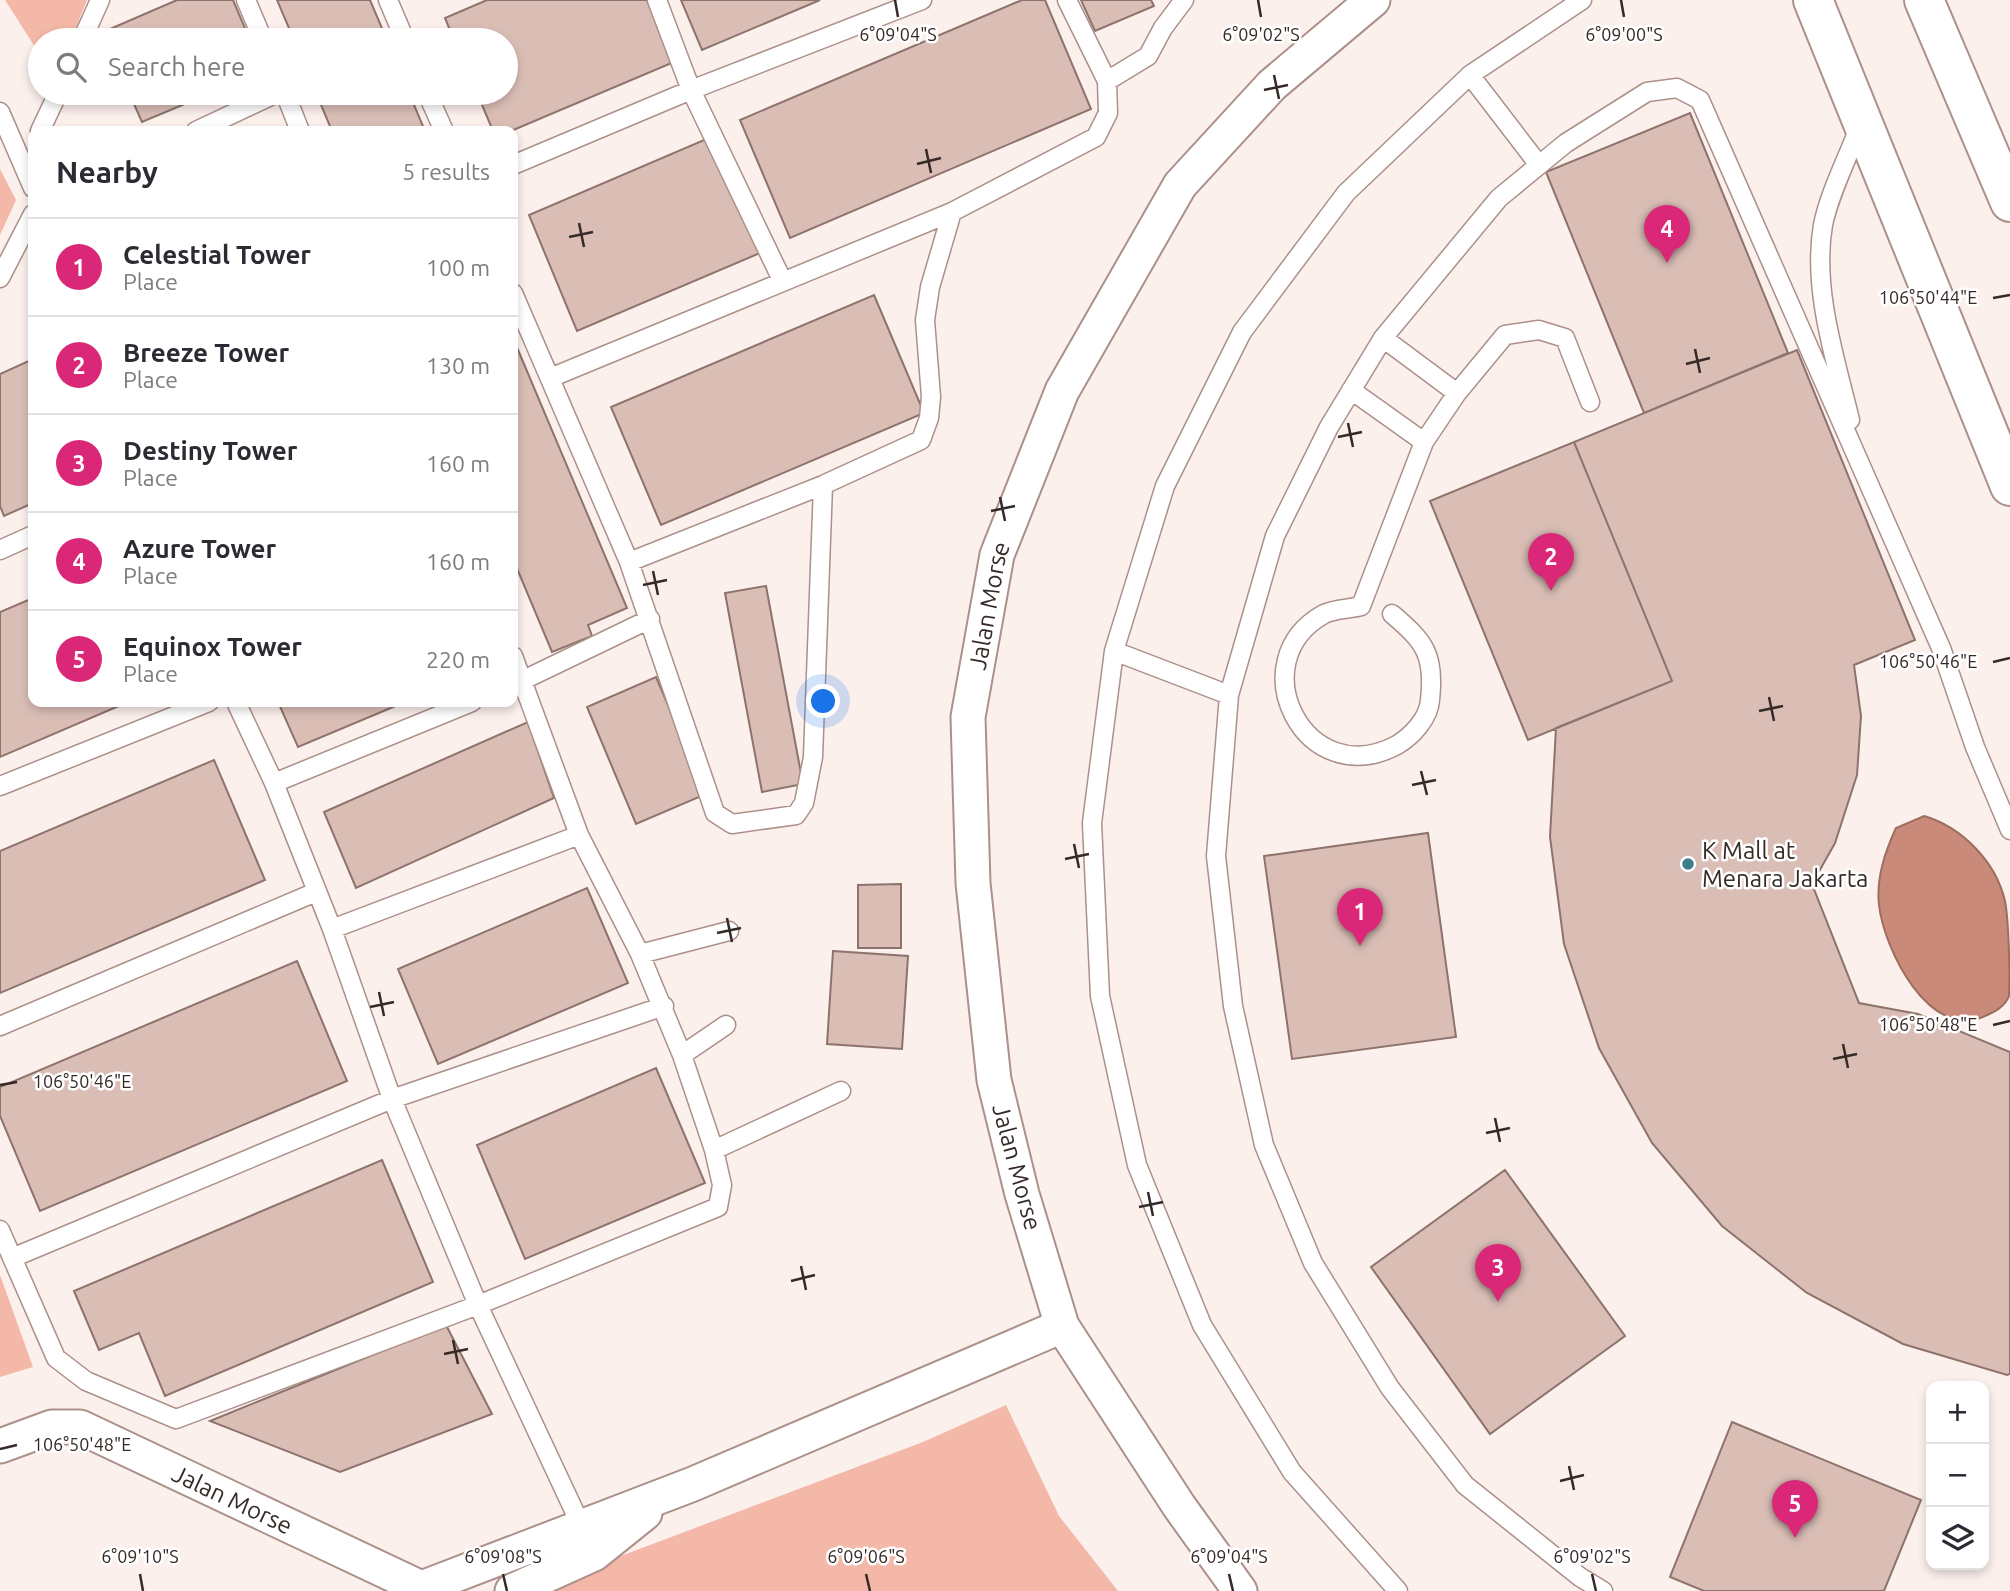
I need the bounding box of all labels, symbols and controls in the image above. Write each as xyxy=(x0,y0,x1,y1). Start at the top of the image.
text: 6°09'04"S xyxy=(859,24,937,44)
text: 6°09'02"S xyxy=(1222,24,1300,44)
text: 6°09'00"S xyxy=(1585,24,1663,44)
search box xyxy=(28,28,518,105)
icon: search xyxy=(52,48,90,86)
text: Search here xyxy=(108,52,245,81)
text: Nearby xyxy=(56,155,158,189)
text: 5 results xyxy=(402,159,490,184)
pin: 4 xyxy=(1644,205,1690,263)
text: Celestial Tower xyxy=(123,240,311,269)
text: 1 xyxy=(73,255,85,280)
text: 100 m xyxy=(426,255,490,280)
text: Place xyxy=(123,269,178,294)
text: 106°50'44"E xyxy=(1879,287,1977,307)
text: Breeze Tower xyxy=(123,338,289,367)
text: 2 xyxy=(73,353,85,378)
text: 130 m xyxy=(426,353,490,378)
text: Place xyxy=(123,367,178,392)
text: Destiny Tower xyxy=(123,436,297,465)
text: 3 xyxy=(73,451,85,476)
text: 160 m xyxy=(426,451,490,476)
text: Place xyxy=(123,465,178,490)
pin: 2 xyxy=(1528,533,1574,591)
text: Azure Tower xyxy=(123,534,276,563)
street label: Jalan Morse xyxy=(963,537,1015,672)
text: 4 xyxy=(73,549,85,574)
text: 160 m xyxy=(426,549,490,574)
text: Place xyxy=(123,563,178,588)
text: Equinox Tower xyxy=(123,632,302,661)
text: 5 xyxy=(73,647,85,672)
text: 220 m xyxy=(426,647,490,672)
text: 106°50'46"E xyxy=(1879,651,1977,671)
text: Place xyxy=(123,661,178,686)
your location xyxy=(806,684,840,718)
place label: K Mall at Menara Jakarta xyxy=(1702,837,1868,892)
marker: K Mall at Menara Jakarta xyxy=(1680,856,1696,872)
pin: 1 xyxy=(1337,888,1383,946)
text: 106°50'48"E xyxy=(1879,1014,1977,1034)
text: 106°50'46"E xyxy=(33,1071,131,1091)
street label: Jalan Morse xyxy=(987,1101,1047,1233)
pin: 3 xyxy=(1475,1244,1521,1302)
map controls xyxy=(1926,1381,1989,1570)
button: + xyxy=(1926,1381,1989,1444)
text: 106°50'48"E xyxy=(33,1434,131,1454)
button: − xyxy=(1926,1444,1989,1507)
street label: Jalan Morse xyxy=(168,1459,297,1539)
pin: 5 xyxy=(1772,1480,1818,1538)
button: layers xyxy=(1926,1507,1989,1570)
text: 6°09'10"S xyxy=(101,1546,179,1566)
text: 6°09'08"S xyxy=(464,1546,542,1566)
text: 6°09'06"S xyxy=(827,1546,905,1566)
text: 6°09'04"S xyxy=(1190,1546,1268,1566)
text: 6°09'02"S xyxy=(1553,1546,1631,1566)

